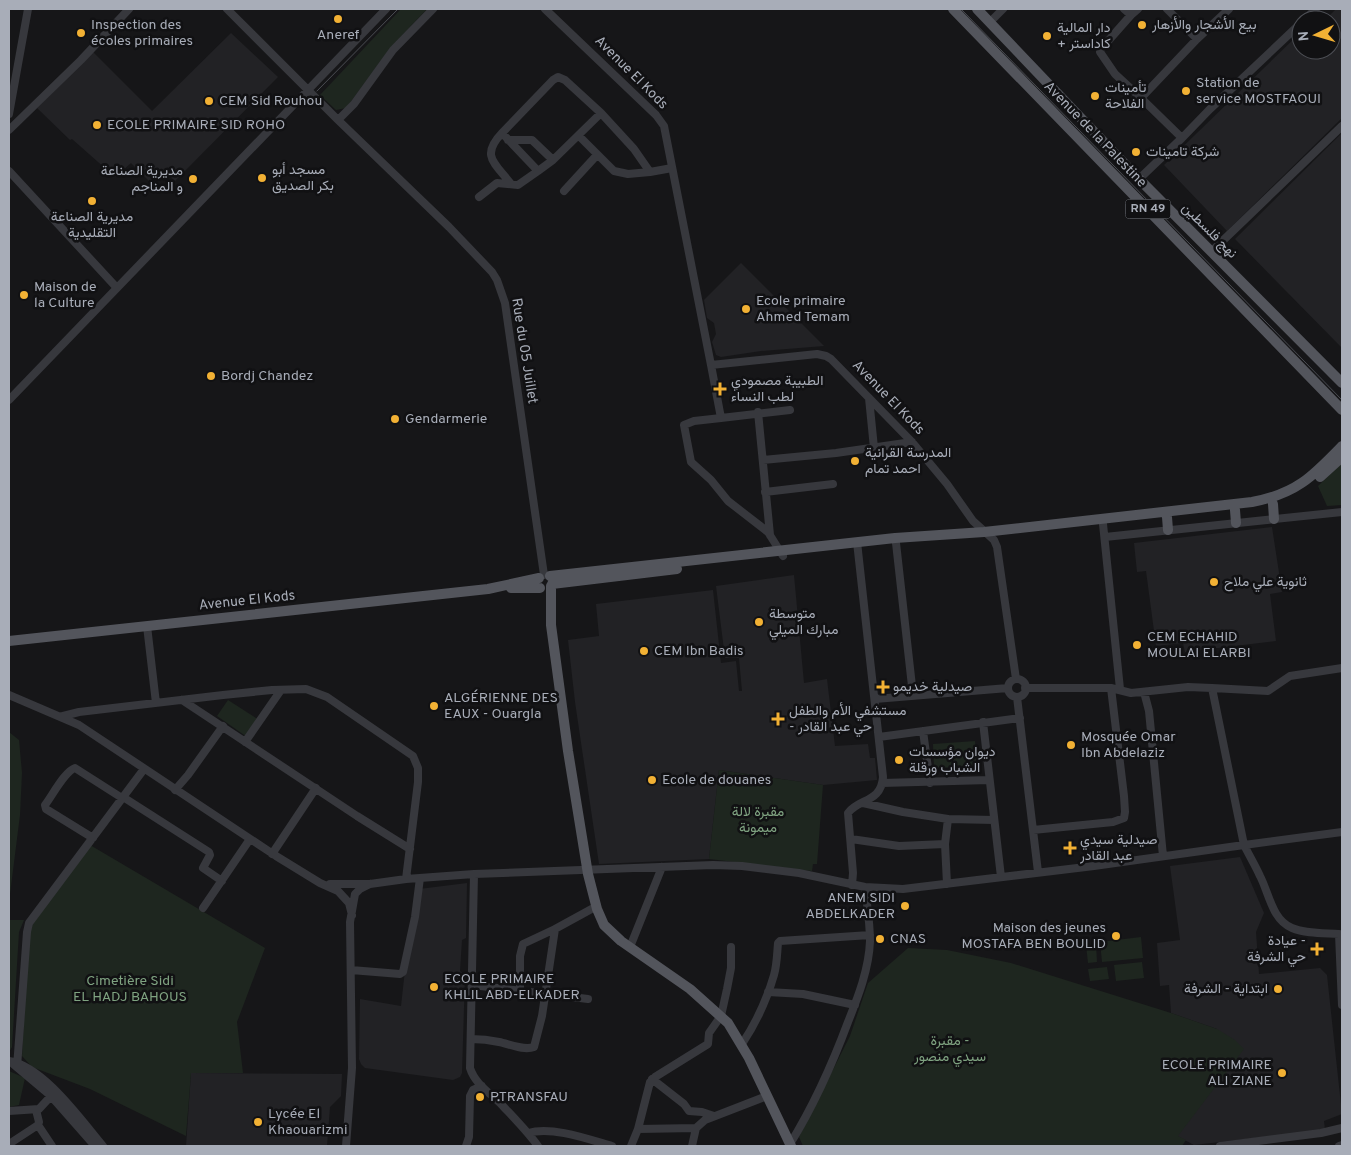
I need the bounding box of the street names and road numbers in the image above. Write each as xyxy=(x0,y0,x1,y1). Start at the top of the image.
street label: Avenue El Kods xyxy=(591,33,671,113)
street label: Avenue de la Palestine xyxy=(1040,78,1150,192)
road number: RN 49 xyxy=(1126,200,1170,218)
street label: نهج فلسطين xyxy=(1177,200,1240,263)
street label: Rue du 05 Juillet xyxy=(507,297,541,405)
street label: Avenue El Kods xyxy=(848,357,928,439)
street label: Avenue El Kods xyxy=(198,587,296,615)

